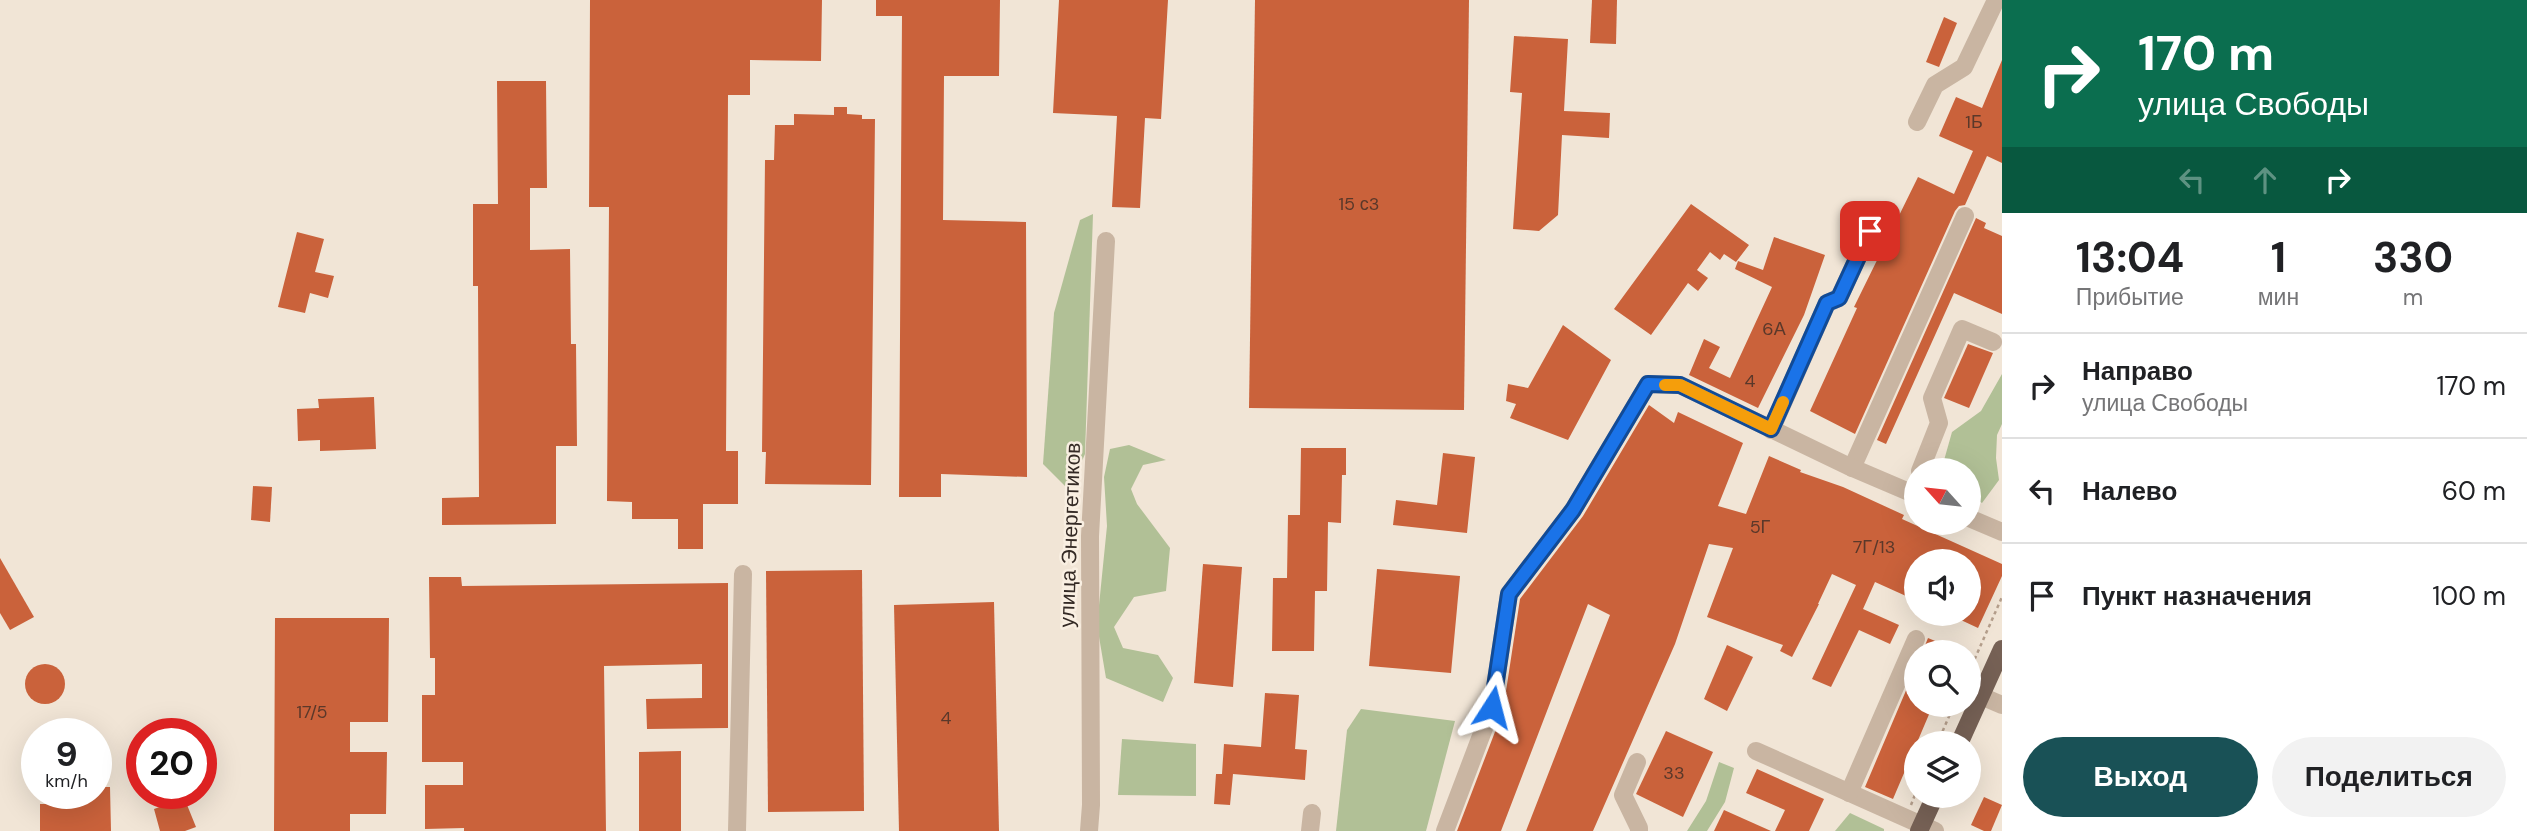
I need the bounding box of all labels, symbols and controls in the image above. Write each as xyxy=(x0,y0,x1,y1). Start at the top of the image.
text: 170 m xyxy=(2138,21,2274,85)
icon: right xyxy=(2023,28,2114,119)
text: улица Свободы xyxy=(2138,83,2369,125)
house number: 1Б xyxy=(1965,110,1983,134)
icon: left xyxy=(2173,161,2211,199)
icon: ahead xyxy=(2246,161,2284,199)
icon: right xyxy=(2319,161,2357,199)
house number: 15 с3 xyxy=(1338,192,1380,216)
pin xyxy=(1840,201,1900,261)
icon: arrive xyxy=(1851,212,1889,250)
text: 13:04 xyxy=(2076,230,2184,285)
text: 1 xyxy=(2271,230,2286,285)
text: 330 xyxy=(2373,230,2453,285)
text: Прибытие xyxy=(2076,282,2184,312)
text: мин xyxy=(2258,282,2299,312)
text: m xyxy=(2403,282,2423,312)
house number: 6А xyxy=(1762,317,1786,341)
text: Направо xyxy=(2082,354,2193,388)
icon: right xyxy=(2023,367,2061,405)
house number: 4 xyxy=(1745,369,1756,393)
text: 170 m xyxy=(2437,369,2506,403)
text: улица Свободы xyxy=(2082,388,2248,418)
street label: улица Энергетиков xyxy=(1053,442,1087,628)
north arrow xyxy=(1904,458,1981,536)
map controls xyxy=(1904,458,1981,808)
icon: left xyxy=(2023,472,2061,510)
text: Налево xyxy=(2082,474,2177,508)
text: 60 m xyxy=(2442,474,2506,508)
house number: 5Г xyxy=(1750,515,1771,539)
house number: 7Г/13 xyxy=(1853,535,1895,559)
button: sound xyxy=(1904,549,1981,626)
icon: arrive xyxy=(2023,577,2061,615)
text: Пункт назначения xyxy=(2082,579,2312,613)
text: 100 m xyxy=(2432,579,2506,613)
button: search xyxy=(1904,640,1981,717)
position arrow xyxy=(1455,670,1529,744)
house number: 17/5 xyxy=(296,700,328,724)
house number: 4 xyxy=(941,706,952,730)
speed limit sign: 20 xyxy=(126,718,217,809)
text: 9 xyxy=(55,731,78,777)
button: layers xyxy=(1904,731,1981,808)
button: Выход xyxy=(2023,737,2258,817)
button: Поделиться xyxy=(2272,737,2506,817)
house number: 33 xyxy=(1663,761,1685,785)
text: km/h xyxy=(45,769,88,793)

